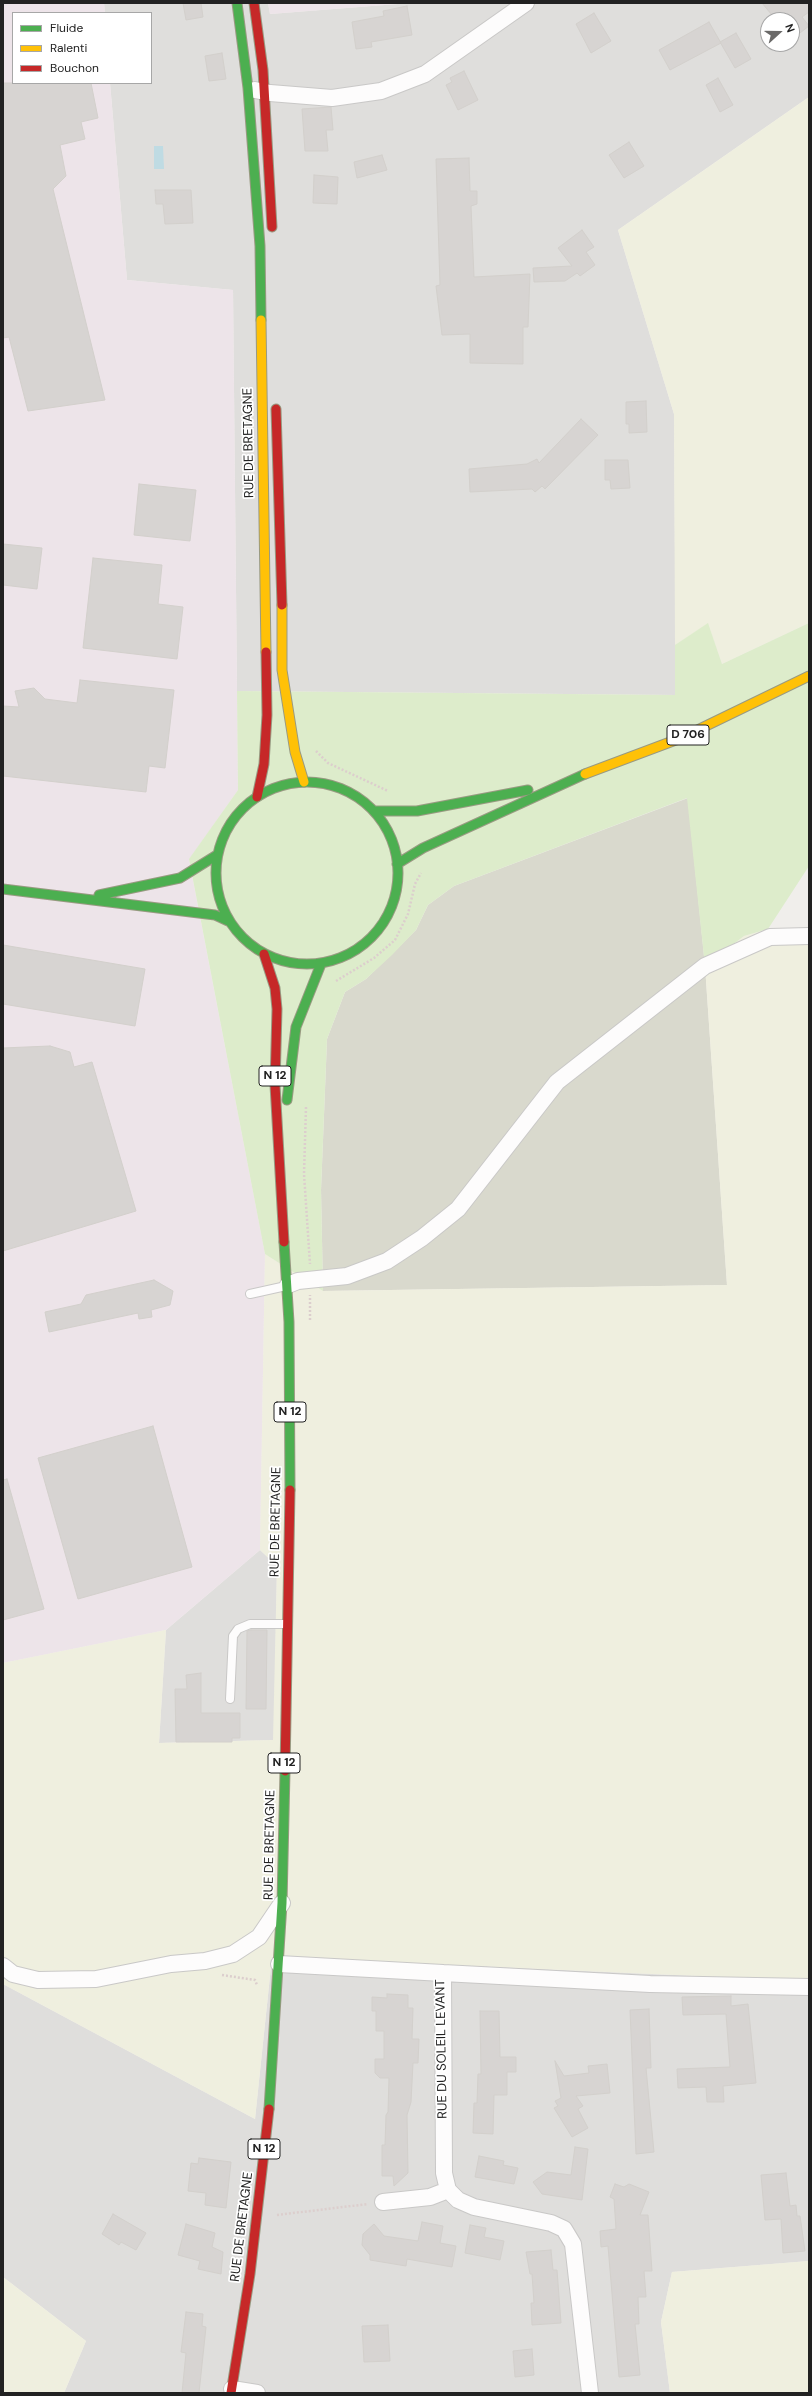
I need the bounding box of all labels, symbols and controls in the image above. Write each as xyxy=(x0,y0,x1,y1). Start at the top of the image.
legend xyxy=(12,12,152,84)
north arrow xyxy=(760,12,800,52)
text: Fluide xyxy=(50,20,83,36)
text: N xyxy=(782,22,798,34)
text: Ralenti xyxy=(50,40,87,56)
text: Bouchon xyxy=(50,60,99,76)
street label: RUE DE BRETAGNE xyxy=(240,388,258,498)
road number: D 706 xyxy=(667,725,709,745)
road number: N 12 xyxy=(259,1066,291,1086)
road number: N 12 xyxy=(274,1402,306,1422)
street label: RUE DE BRETAGNE xyxy=(267,1467,285,1577)
road number: N 12 xyxy=(268,1753,300,1773)
street label: RUE DE BRETAGNE xyxy=(261,1790,279,1900)
street label: RUE DU SOLEIL LEVANT xyxy=(433,1979,451,2119)
road number: N 12 xyxy=(248,2139,280,2159)
street label: RUE DE BRETAGNE xyxy=(228,2171,256,2283)

